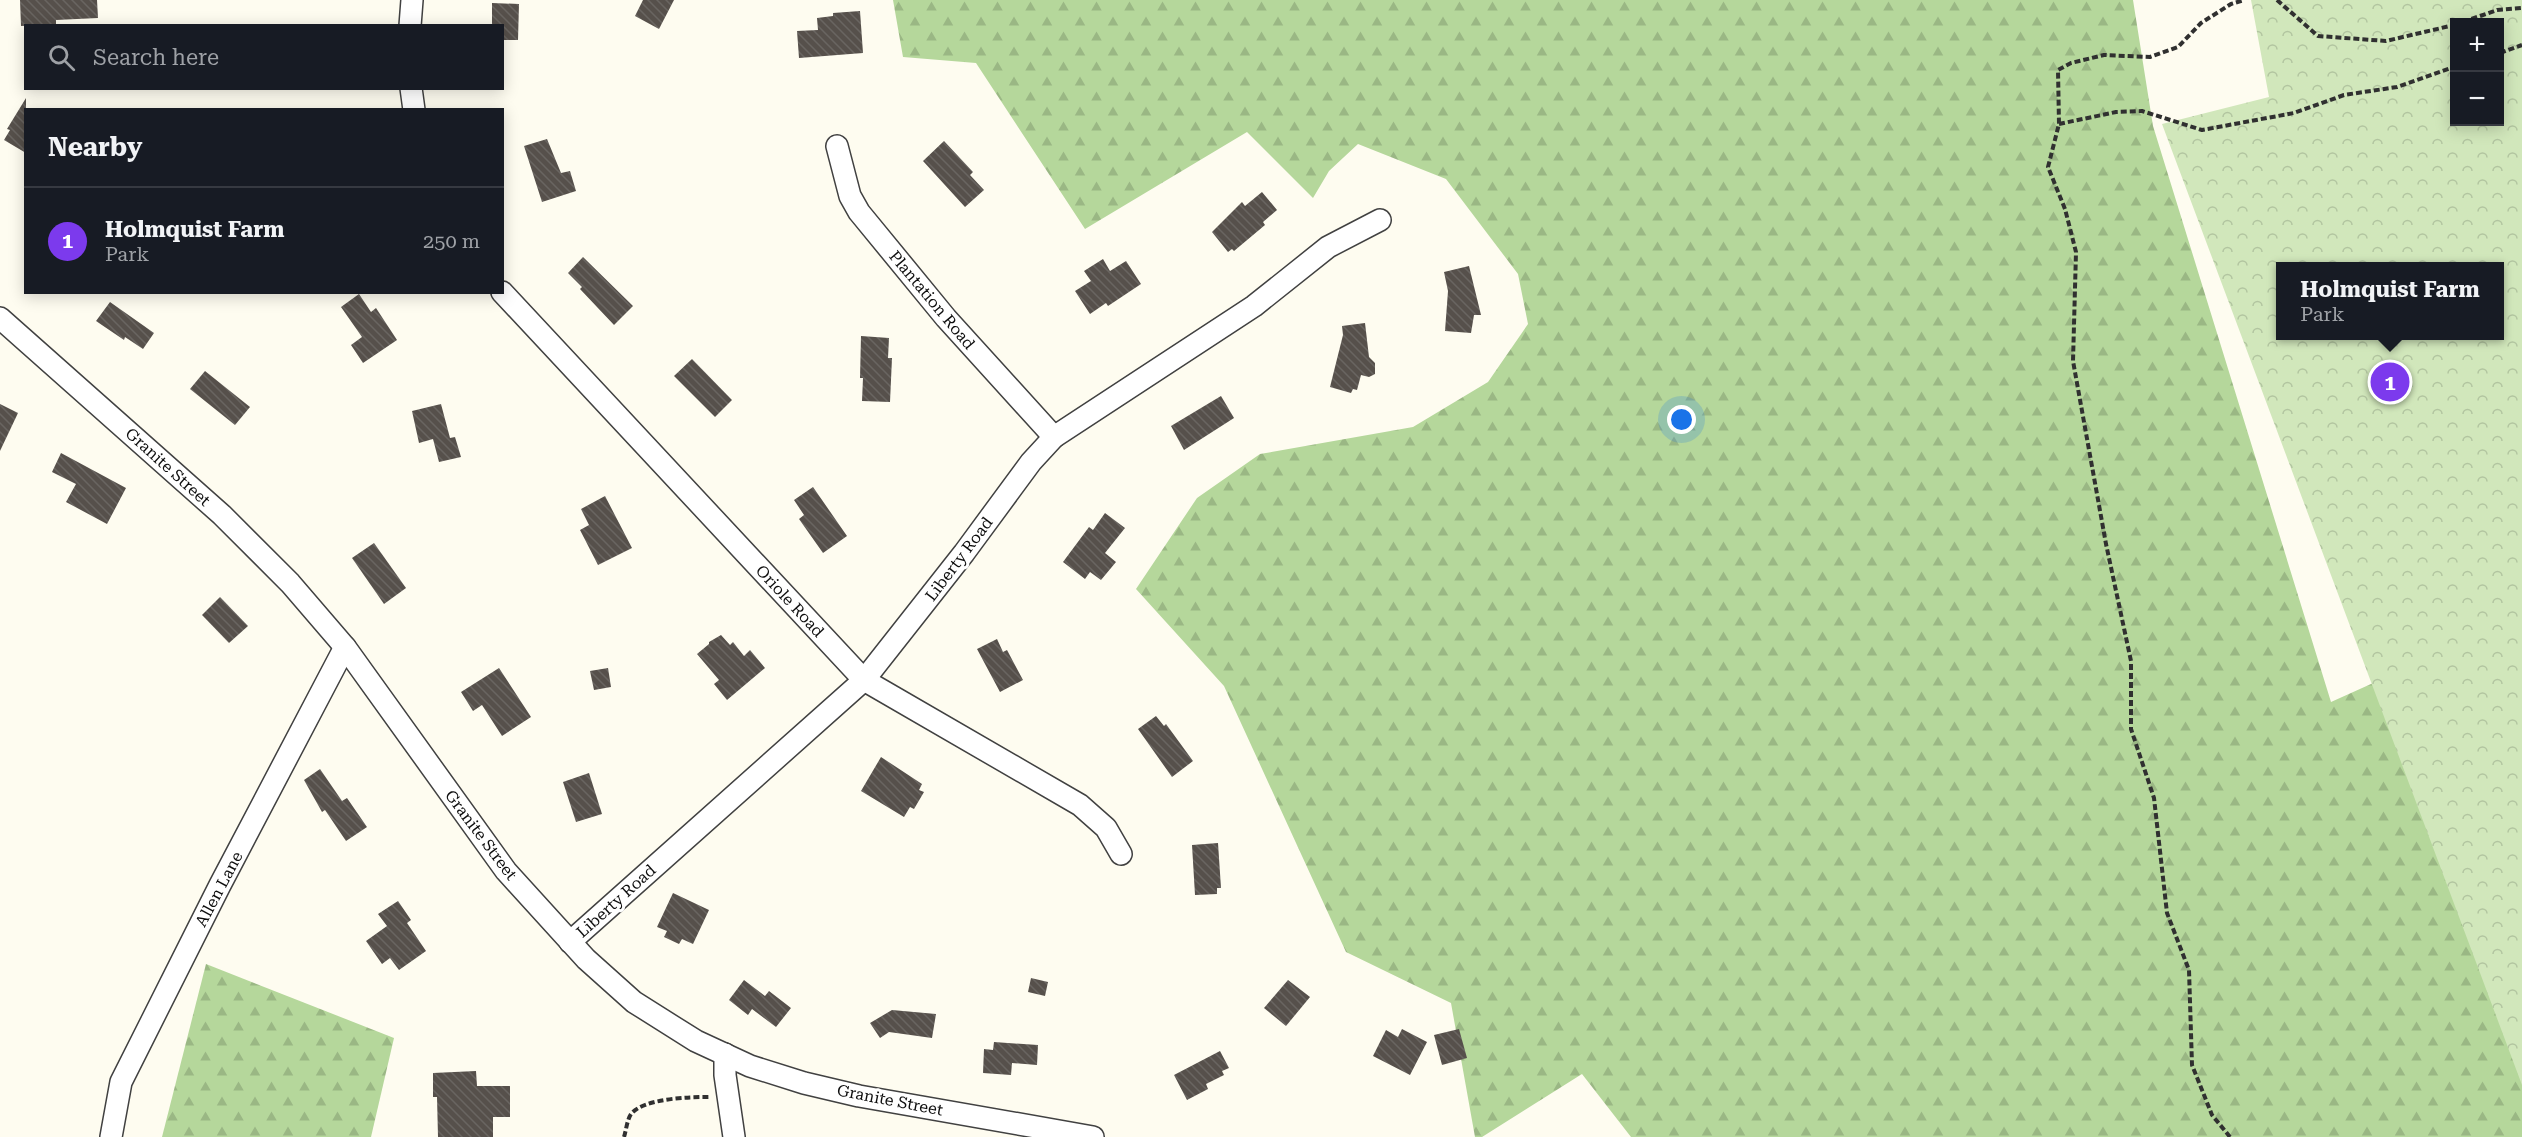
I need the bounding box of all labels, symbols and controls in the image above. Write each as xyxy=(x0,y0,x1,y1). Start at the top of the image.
map controls xyxy=(2450,18,2504,126)
button: + xyxy=(2450,18,2504,72)
search box xyxy=(24,24,504,90)
icon: search xyxy=(45,41,78,74)
text: Search here xyxy=(93,45,219,70)
button: − xyxy=(2450,72,2504,126)
text: Nearby xyxy=(48,132,142,162)
text: Holmquist Farm xyxy=(105,217,284,242)
text: 1 xyxy=(62,229,73,253)
text: 250 m xyxy=(423,229,480,253)
text: Park xyxy=(105,242,149,266)
street label: Plantation Road xyxy=(885,247,979,353)
popup xyxy=(2276,262,2504,340)
text: Holmquist Farm xyxy=(2300,277,2480,302)
text: Park xyxy=(2300,302,2344,326)
pin: 1 xyxy=(2370,360,2410,404)
your location xyxy=(1667,405,1696,434)
street label: Granite Street xyxy=(122,424,214,510)
street label: Liberty Road xyxy=(921,513,997,605)
street label: Oriole Road xyxy=(752,561,828,641)
street label: Granite Street xyxy=(441,786,521,884)
street label: Allen Lane xyxy=(191,848,247,930)
street label: Liberty Road xyxy=(573,861,659,941)
street label: Granite Street xyxy=(835,1080,945,1120)

